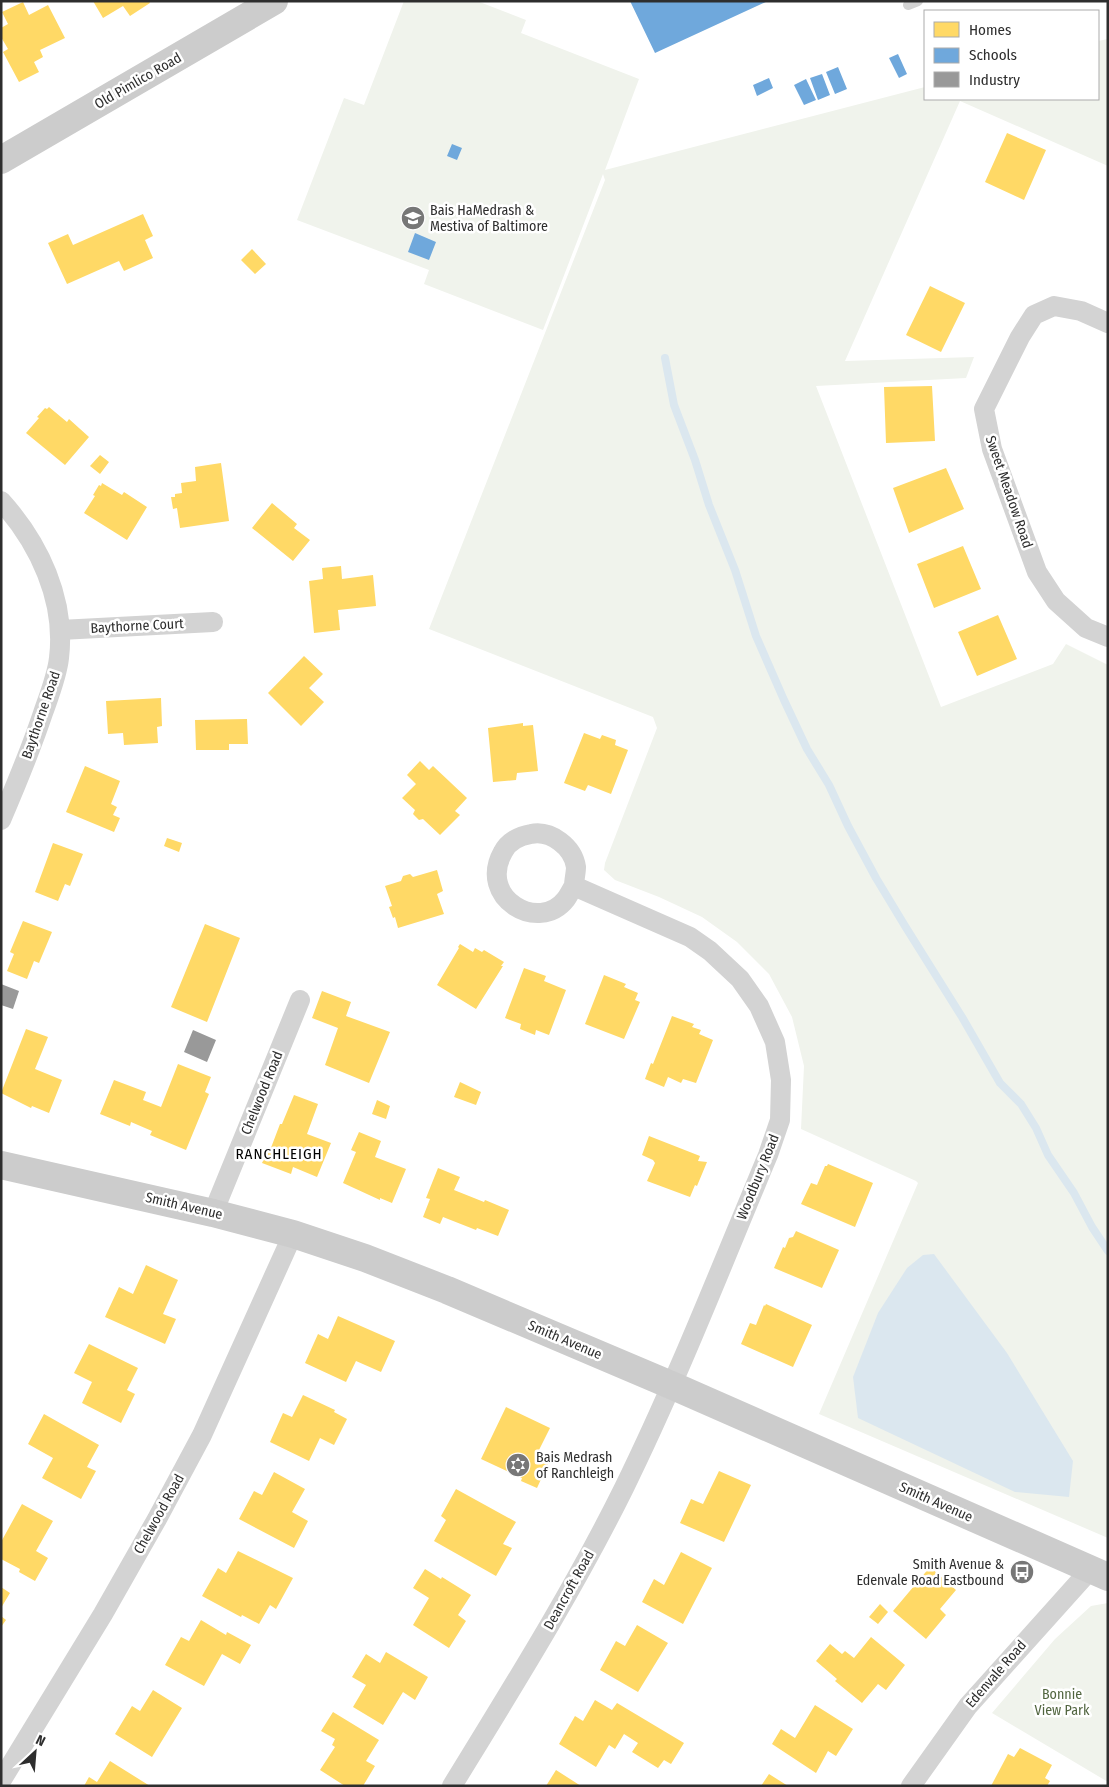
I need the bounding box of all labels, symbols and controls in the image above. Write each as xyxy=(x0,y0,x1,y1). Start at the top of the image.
legend xyxy=(924,10,1099,100)
text: Homes xyxy=(969,21,1011,39)
text: Schools xyxy=(969,46,1017,64)
street label: Old Pimlico Road xyxy=(92,49,184,113)
text: Industry xyxy=(969,71,1020,89)
place label: Bais HaMedrash & Mestiva of Baltimore xyxy=(430,202,548,235)
school or university icon: Bais HaMedrash & Mestiva of Baltimore xyxy=(400,205,426,231)
street label: Sweet Meadow Road xyxy=(982,434,1036,550)
street label: Baythorne Court xyxy=(90,615,184,637)
street label: Baythorne Road xyxy=(18,669,64,761)
street label: Chelwood Road xyxy=(238,1049,286,1137)
street label: Woodbury Road xyxy=(733,1132,783,1222)
district label: RANCHLEIGH xyxy=(235,1145,323,1163)
street label: Smith Avenue xyxy=(144,1189,224,1223)
street label: Smith Avenue xyxy=(526,1317,605,1363)
place label: Bais Medrash of Ranchleigh xyxy=(536,1449,614,1482)
synagogue icon: Bais Medrash of Ranchleigh xyxy=(505,1452,531,1478)
street label: Chelwood Road xyxy=(130,1471,188,1557)
street label: Smith Avenue xyxy=(897,1478,975,1526)
street label: Deancroft Road xyxy=(540,1547,598,1633)
place label: Smith Avenue & Edenvale Road Eastbound xyxy=(856,1556,1004,1589)
bus stop icon: Smith Avenue & Edenvale Road Eastbound xyxy=(1009,1559,1035,1585)
street label: Edenvale Road xyxy=(962,1637,1030,1711)
park label: Bonnie View Park xyxy=(1035,1686,1090,1719)
north arrow xyxy=(10,1727,60,1777)
text: N xyxy=(33,1731,48,1750)

